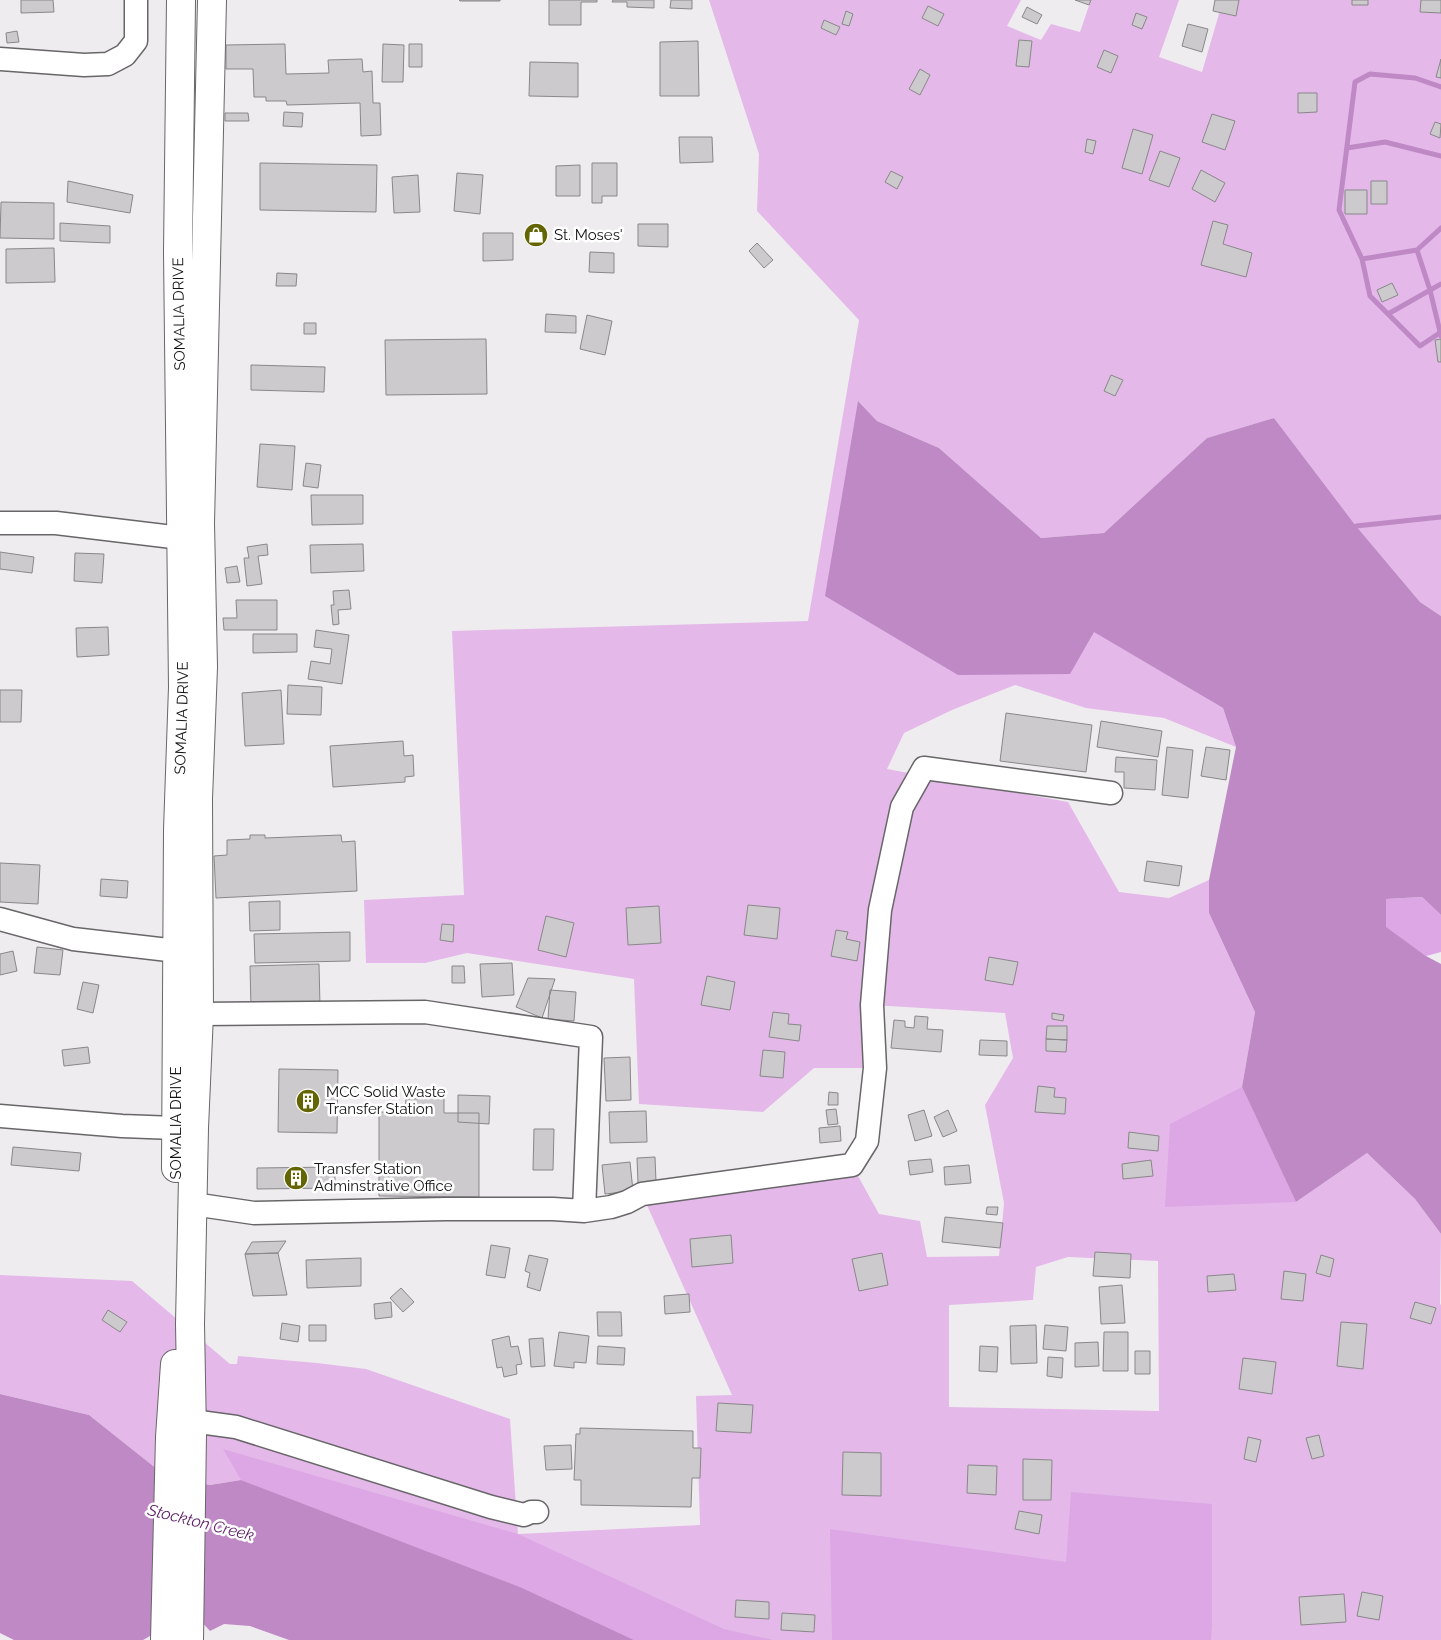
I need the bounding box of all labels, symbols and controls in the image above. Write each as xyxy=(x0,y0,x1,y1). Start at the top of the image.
shop icon: St. Moses' xyxy=(523,222,549,248)
place label: St. Moses' xyxy=(554,226,623,244)
street label: SOMALIA DRIVE xyxy=(169,257,189,371)
street label: SOMALIA DRIVE xyxy=(171,661,192,775)
street label: SOMALIA DRIVE xyxy=(167,1066,185,1180)
place label: MCC Solid Waste Transfer Station xyxy=(326,1083,446,1118)
building icon: MCC Solid Waste Transfer Station xyxy=(295,1088,321,1114)
place label: Transfer Station Adminstrative Office xyxy=(314,1160,453,1195)
building icon: Transfer Station Adminstrative Office xyxy=(283,1165,309,1191)
water label: Stockton Creek xyxy=(145,1500,256,1545)

